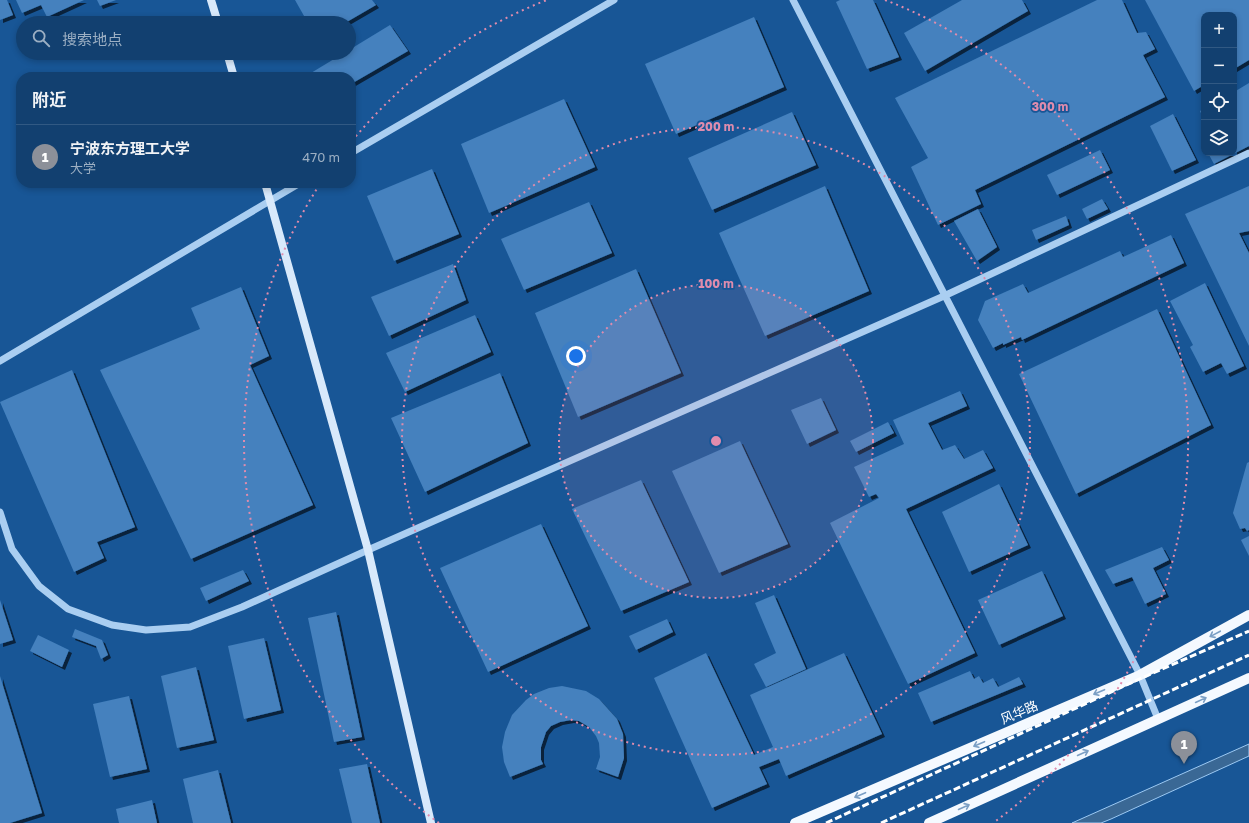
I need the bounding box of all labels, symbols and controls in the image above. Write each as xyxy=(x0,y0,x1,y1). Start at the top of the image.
map controls xyxy=(1201,12,1237,156)
button: + xyxy=(1201,12,1237,48)
search box xyxy=(16,16,356,60)
icon: search xyxy=(30,27,52,49)
text: 搜索地点 xyxy=(62,30,122,48)
button: − xyxy=(1201,48,1237,84)
button: locate xyxy=(1201,84,1237,120)
text: 附近 xyxy=(32,89,66,110)
text: 300 m xyxy=(1032,99,1068,114)
text: 200 m xyxy=(698,119,734,134)
button: layers xyxy=(1201,120,1237,156)
text: 宁波东方理工大学 xyxy=(70,139,190,157)
text: 1 xyxy=(42,149,48,165)
text: 470 m xyxy=(302,149,340,165)
text: 大学 xyxy=(70,160,96,176)
text: 100 m xyxy=(698,276,734,291)
your location xyxy=(566,346,586,366)
centre of rings xyxy=(709,434,723,448)
one-way arrow xyxy=(1209,631,1221,638)
one-way arrow xyxy=(1093,689,1105,696)
one-way arrow xyxy=(1195,696,1207,703)
street label: 风华路 xyxy=(998,697,1040,727)
pin: 1 xyxy=(1171,731,1197,764)
one-way arrow xyxy=(974,740,986,748)
one-way arrow xyxy=(1076,749,1088,757)
one-way arrow xyxy=(854,792,866,799)
one-way arrow xyxy=(958,803,970,810)

